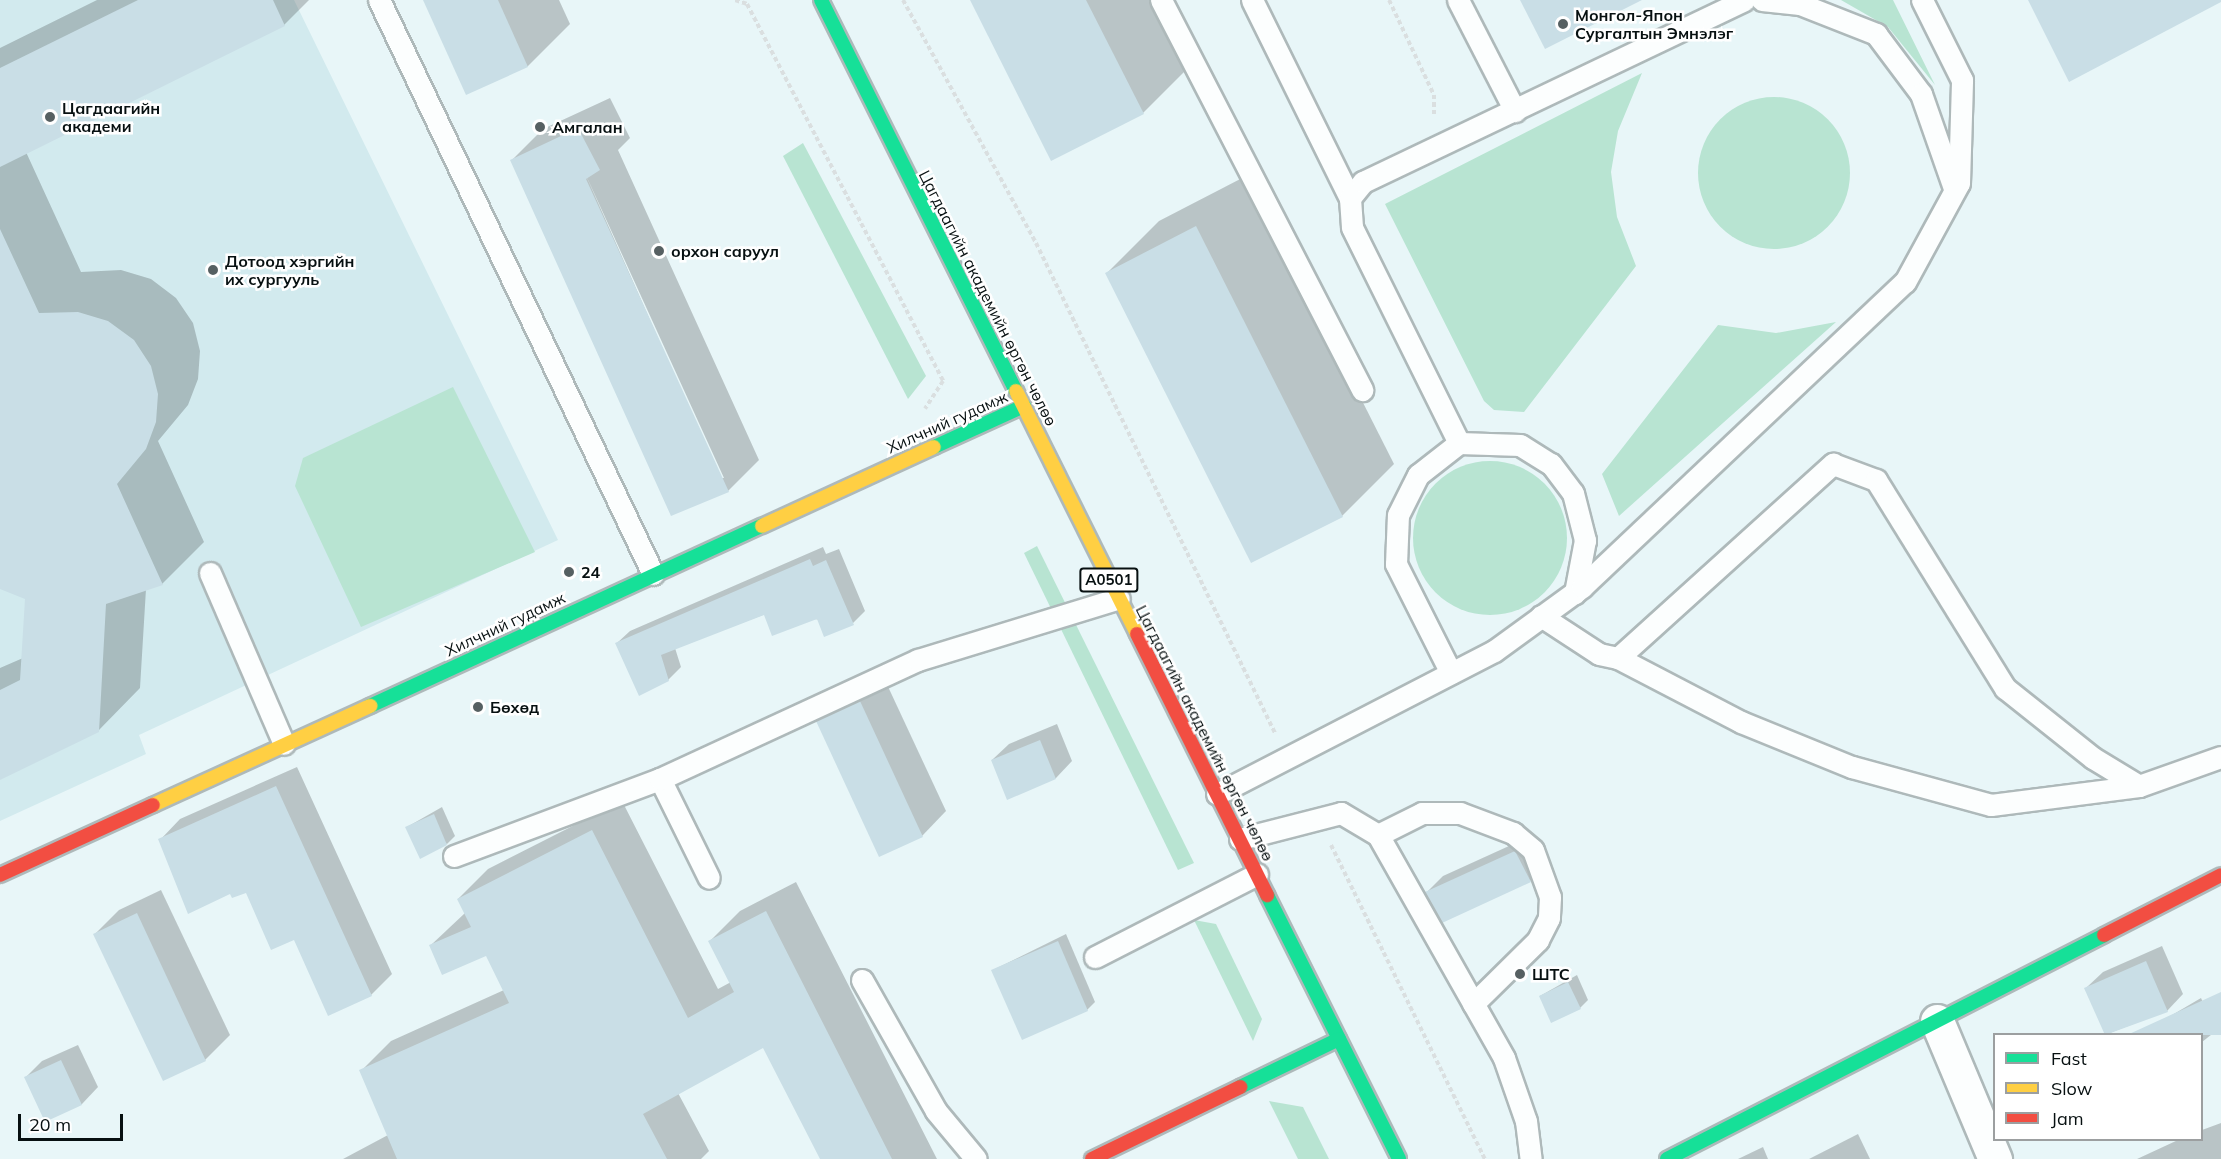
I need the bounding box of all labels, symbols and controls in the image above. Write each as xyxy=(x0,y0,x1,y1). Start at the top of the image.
place label: Монгол-Япон Сургалтын Эмнэлэг xyxy=(1575,5,1733,43)
marker: Монгол-Япон Сургалтын Эмнэлэг xyxy=(1556,17,1570,31)
place label: Цагдаагийн академи xyxy=(62,98,160,136)
marker: Цагдаагийн академи xyxy=(43,110,57,124)
place label: Амгалан xyxy=(552,117,623,137)
marker: Амгалан xyxy=(533,120,547,134)
street label: Цагдаагийн академийн өргөн чөлөө xyxy=(915,167,1061,429)
place label: орхон саруул xyxy=(671,241,779,261)
marker: орхон саруул xyxy=(652,244,666,258)
place label: Дотоод хэргийн их сургууль xyxy=(225,251,354,289)
marker: Дотоод хэргийн их сургууль xyxy=(206,263,220,277)
street label: Хилчний гудамж xyxy=(884,387,1010,457)
place label: 24 xyxy=(581,562,600,582)
marker: 24 xyxy=(562,565,576,579)
road number: A0501 xyxy=(1079,568,1139,592)
street label: Хилчний гудамж xyxy=(442,588,568,660)
street label: Цагдаагийн академийн өргөн чөлөө xyxy=(1132,602,1278,864)
place label: Бөхөд xyxy=(490,697,539,717)
marker: Бөхөд xyxy=(471,700,485,714)
place label: ШТС xyxy=(1532,964,1570,984)
marker: ШТС xyxy=(1513,967,1527,981)
legend xyxy=(1993,1033,2203,1141)
text: Fast xyxy=(2051,1047,2087,1070)
text: Slow xyxy=(2051,1077,2092,1100)
scale bar xyxy=(21,1102,126,1140)
text: Jam xyxy=(2051,1107,2084,1130)
text: 20 m xyxy=(29,1113,71,1136)

